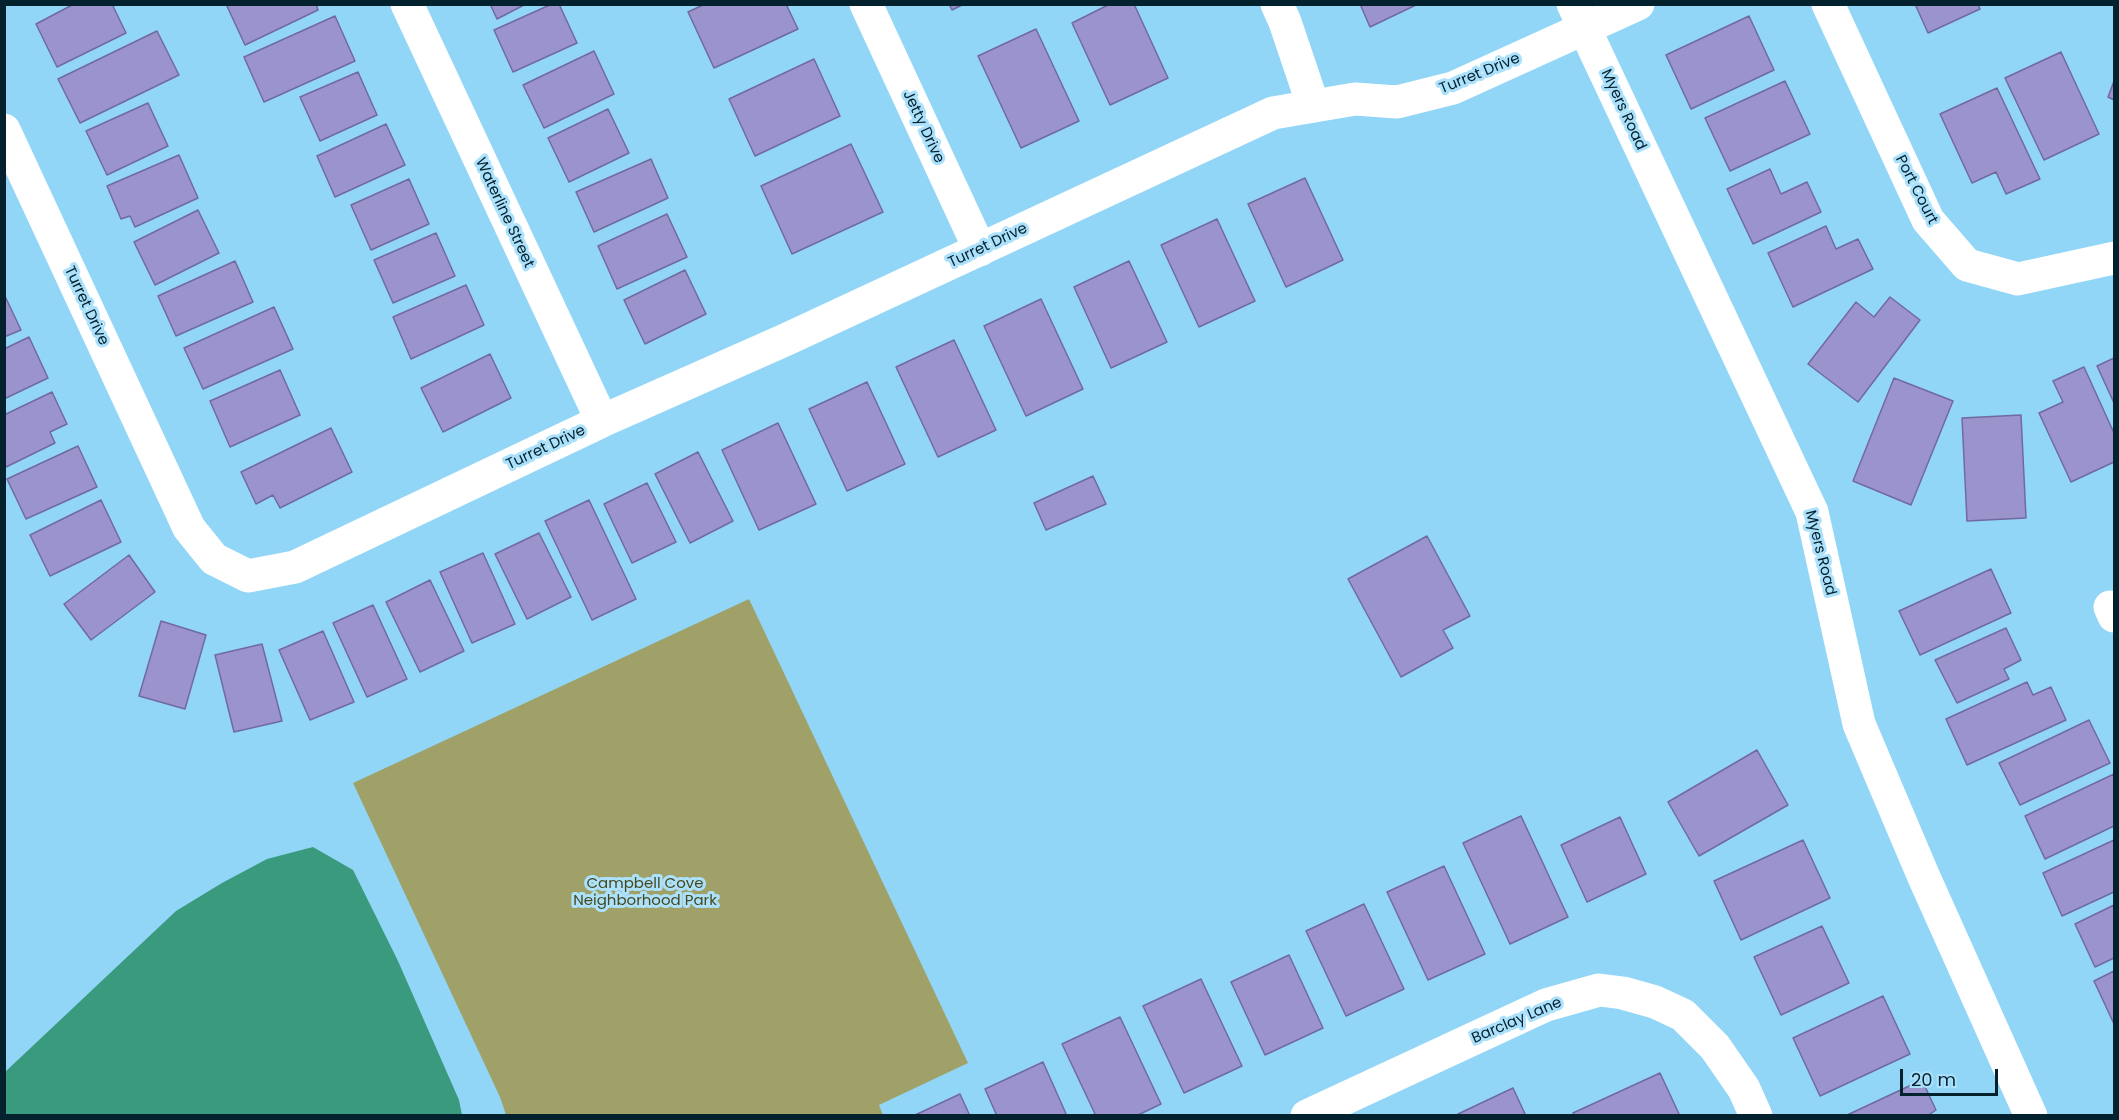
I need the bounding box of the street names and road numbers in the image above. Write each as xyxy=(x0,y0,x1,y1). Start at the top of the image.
street label: Turret Drive xyxy=(1437,50,1523,98)
street label: Myers Road xyxy=(1596,67,1650,153)
street label: Jetty Drive xyxy=(898,88,948,166)
street label: Port Court xyxy=(1891,152,1941,228)
street label: Waterline Street xyxy=(471,155,537,271)
street label: Turret Drive xyxy=(946,220,1030,272)
street label: Turret Drive xyxy=(60,264,112,348)
street label: Turret Drive xyxy=(504,422,588,474)
street label: Myers Road xyxy=(1801,509,1839,597)
street label: Barclay Lane xyxy=(1469,994,1565,1048)

